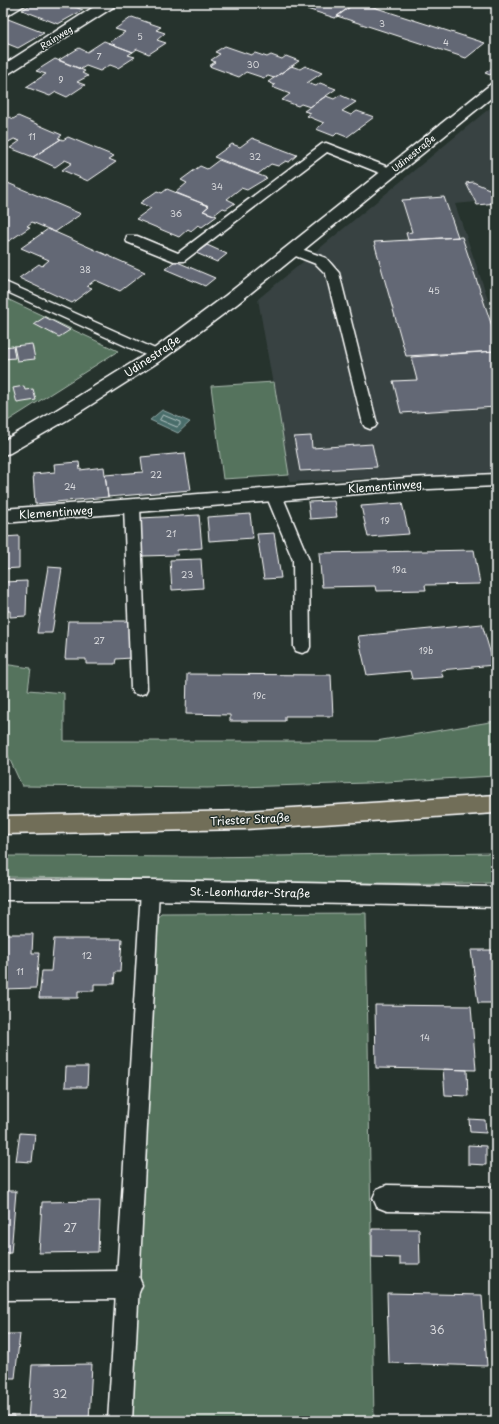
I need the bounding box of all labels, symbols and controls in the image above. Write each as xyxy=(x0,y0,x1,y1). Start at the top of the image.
house number: 3 xyxy=(379,16,385,30)
street label: Rainweg xyxy=(37,21,75,53)
house number: 5 xyxy=(137,29,143,43)
house number: 4 xyxy=(443,35,449,49)
house number: 7 xyxy=(96,49,102,63)
house number: 30 xyxy=(247,57,260,71)
house number: 9 xyxy=(58,72,64,86)
house number: 11 xyxy=(28,129,36,143)
street label: Udinestraße xyxy=(388,131,438,175)
house number: 32 xyxy=(249,149,261,163)
house number: 34 xyxy=(211,179,223,193)
house number: 36 xyxy=(170,206,182,220)
house number: 38 xyxy=(79,262,91,276)
house number: 45 xyxy=(428,283,440,297)
street label: Udinestraße xyxy=(120,331,184,381)
house number: 22 xyxy=(150,467,162,481)
street label: Klementinweg xyxy=(347,475,423,497)
house number: 24 xyxy=(64,479,76,493)
street label: Klementinweg xyxy=(18,501,94,523)
house number: 19 xyxy=(380,513,390,527)
house number: 21 xyxy=(166,526,176,540)
house number: 19a xyxy=(392,562,407,576)
house number: 23 xyxy=(181,567,193,581)
house number: 27 xyxy=(93,633,105,647)
house number: 19b xyxy=(419,643,433,657)
house number: 19c xyxy=(252,688,266,702)
street label: Triester Straße xyxy=(210,808,290,830)
street label: St.-Leonharder-Straße xyxy=(190,882,310,902)
house number: 12 xyxy=(82,948,92,962)
house number: 11 xyxy=(16,964,24,978)
house number: 14 xyxy=(420,1030,430,1044)
house number: 27 xyxy=(63,1219,77,1236)
house number: 36 xyxy=(430,1321,445,1338)
house number: 32 xyxy=(53,1385,68,1402)

